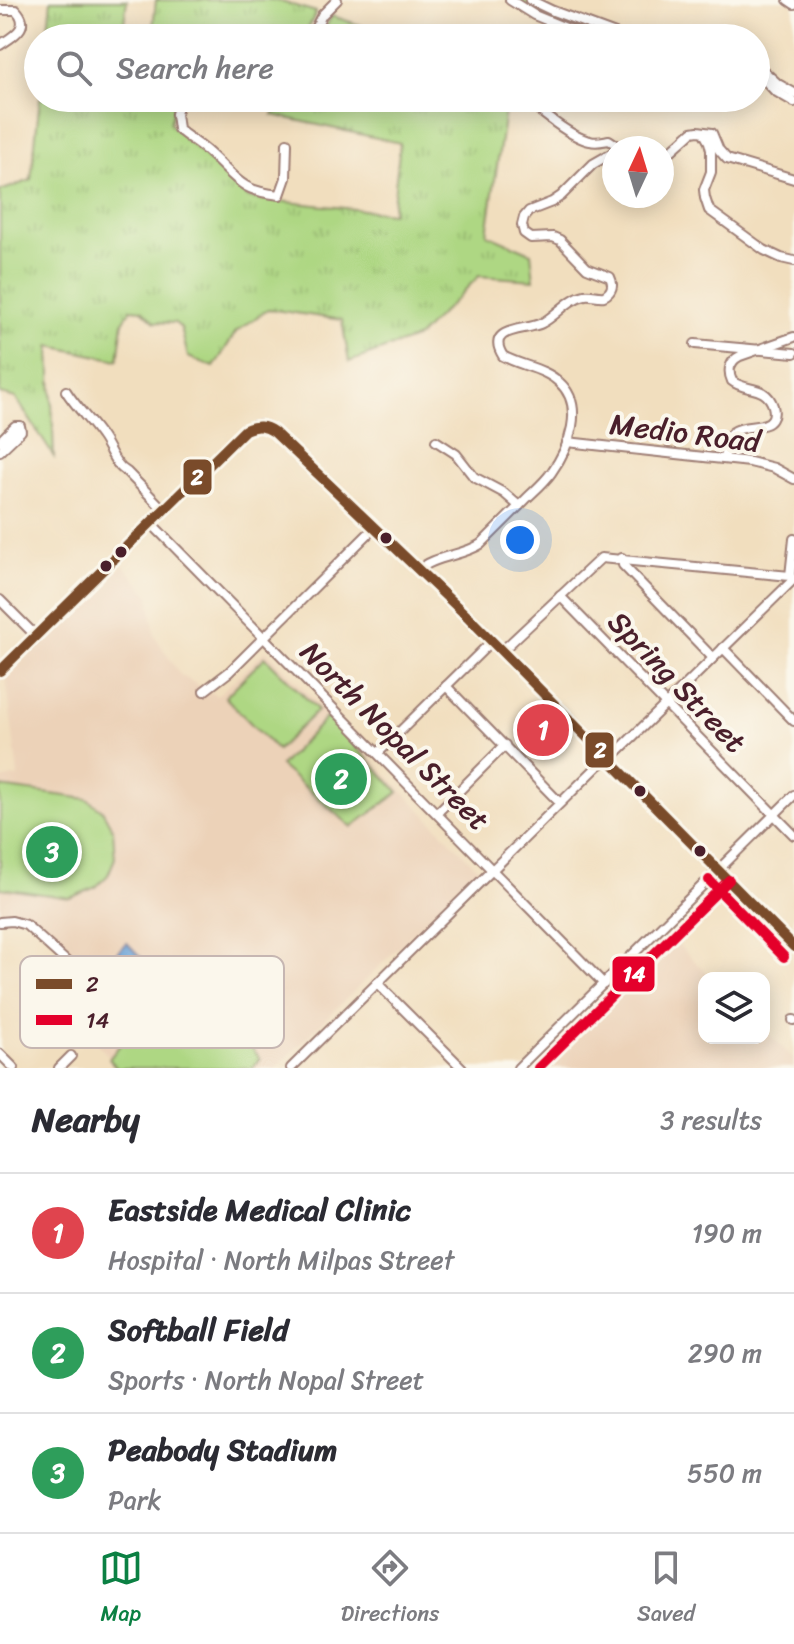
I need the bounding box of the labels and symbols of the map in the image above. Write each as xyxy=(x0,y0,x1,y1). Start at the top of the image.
north arrow xyxy=(602,136,674,208)
street label: Medio Road xyxy=(607,397,765,469)
line badge: 2 xyxy=(182,458,213,496)
text: 2 xyxy=(190,458,204,497)
your location xyxy=(500,520,540,560)
unlabelled marker xyxy=(378,530,394,546)
unlabelled marker xyxy=(113,544,129,560)
unlabelled marker xyxy=(98,558,114,574)
street label: Spring Street xyxy=(594,598,760,766)
street label: North Nopal Street xyxy=(286,627,504,845)
pin: 1 xyxy=(517,700,569,760)
line badge: 2 xyxy=(584,731,615,769)
text: 2 xyxy=(593,731,607,770)
pin: 2 xyxy=(315,749,367,809)
unlabelled marker xyxy=(632,783,648,799)
pin: 3 xyxy=(26,822,78,882)
unlabelled marker xyxy=(692,843,708,859)
line badge: 14 xyxy=(611,955,656,993)
text: 14 xyxy=(622,955,646,994)
legend xyxy=(20,956,284,1048)
text: 2 xyxy=(86,965,99,1004)
text: 14 xyxy=(86,1001,109,1040)

